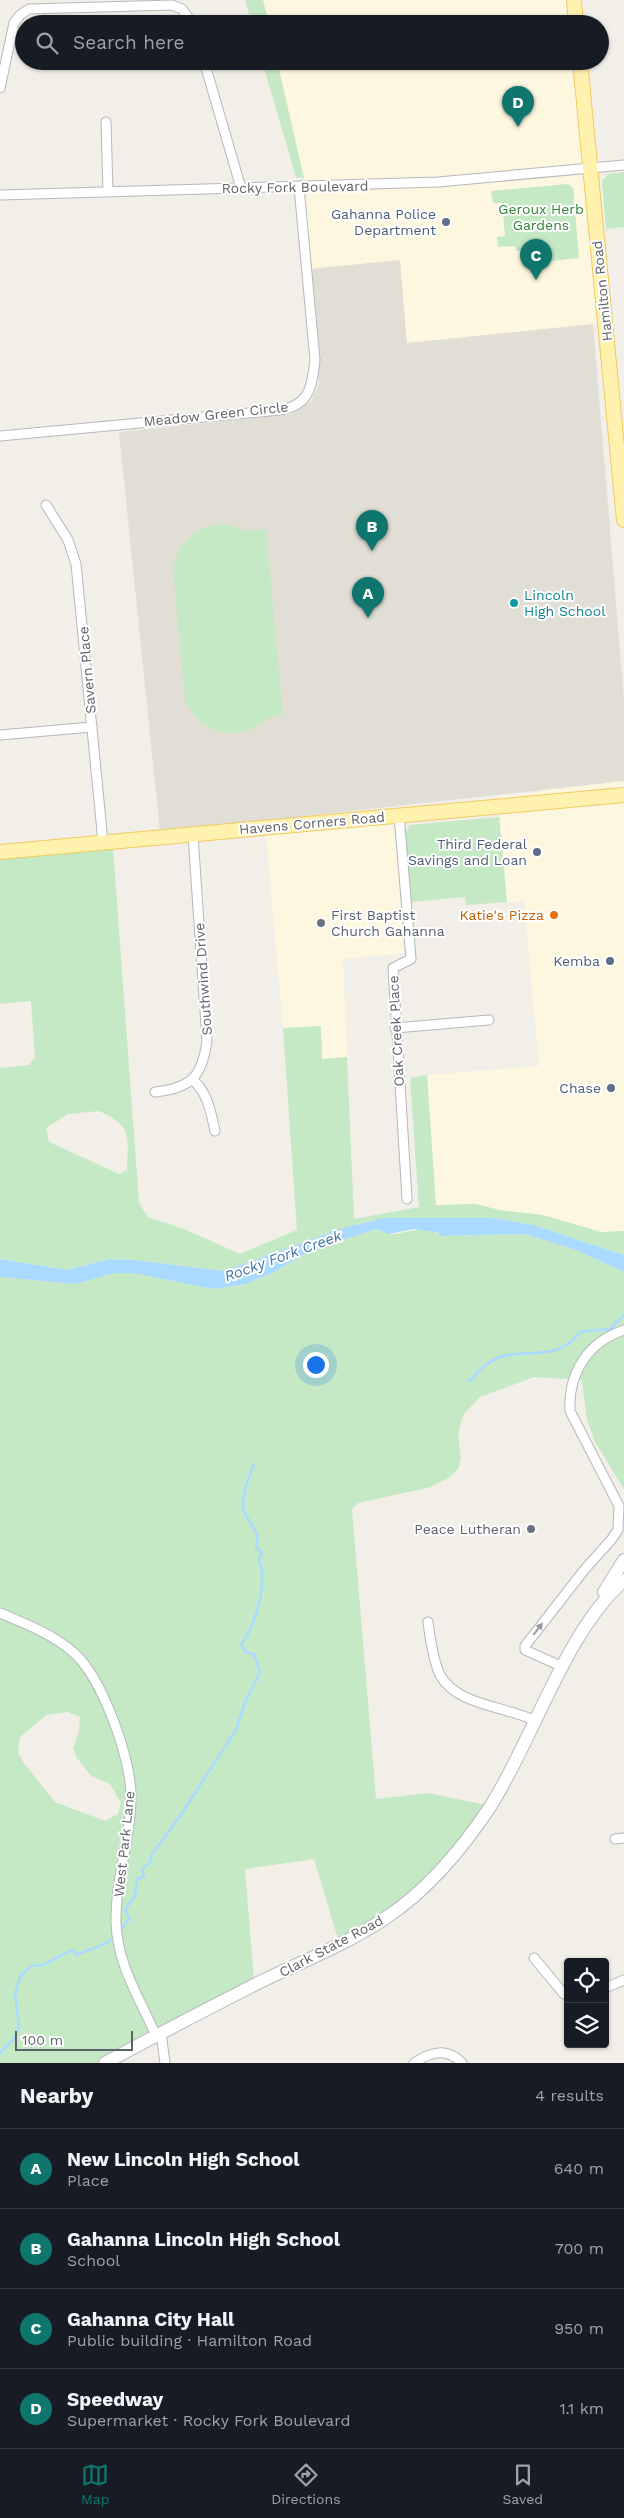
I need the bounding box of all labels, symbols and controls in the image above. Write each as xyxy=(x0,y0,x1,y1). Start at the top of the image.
search box xyxy=(15,15,609,70)
icon: search xyxy=(33,29,61,57)
text: Search here xyxy=(73,31,184,54)
pin: D xyxy=(502,86,534,127)
street label: Rocky Fork Boulevard xyxy=(221,178,369,196)
park label: Geroux Herb Gardens xyxy=(498,201,584,233)
place label: Gahanna Police Department xyxy=(331,206,436,238)
marker: Gahanna Police Department xyxy=(440,216,452,228)
pin: C xyxy=(520,239,552,280)
street label: Hamilton Road xyxy=(589,240,615,342)
street label: Meadow Green Circle xyxy=(143,398,289,430)
pin: B xyxy=(356,510,388,551)
pin: A xyxy=(352,577,384,618)
place label: Lincoln High School xyxy=(524,587,606,619)
marker: Lincoln High School xyxy=(508,597,520,609)
street label: Savern Place xyxy=(75,626,99,714)
street label: Havens Corners Road xyxy=(238,809,386,837)
place label: Third Federal Savings and Loan xyxy=(408,836,528,868)
marker: Third Federal Savings and Loan xyxy=(531,846,543,858)
place label: First Baptist Church Gahanna xyxy=(331,907,445,939)
place label: Katie's Pizza xyxy=(460,907,544,923)
marker: Katie's Pizza xyxy=(548,909,560,921)
marker: First Baptist Church Gahanna xyxy=(315,917,327,929)
street label: Southwind Drive xyxy=(191,922,215,1036)
place label: Kemba xyxy=(553,953,600,969)
marker: Kemba xyxy=(604,955,616,967)
street label: Oak Creek Place xyxy=(385,975,407,1087)
place label: Chase xyxy=(559,1080,601,1096)
marker: Chase xyxy=(605,1082,617,1094)
water label: Rocky Fork Creek xyxy=(222,1226,345,1286)
your location xyxy=(303,1352,329,1378)
place label: Peace Lutheran xyxy=(414,1521,521,1537)
marker: Peace Lutheran xyxy=(525,1523,537,1535)
one-way arrow xyxy=(533,1623,544,1636)
street label: West Park Lane xyxy=(110,1790,138,1898)
street label: Clark State Road xyxy=(276,1912,386,1980)
map controls xyxy=(564,1958,609,2048)
button: locate xyxy=(564,1958,609,2003)
button: layers xyxy=(564,2003,609,2048)
scale bar xyxy=(15,2028,132,2051)
text: 100 m xyxy=(22,2032,63,2048)
text: Nearby xyxy=(20,2083,93,2108)
text: 4 results xyxy=(535,2086,604,2105)
text: New Lincoln High School xyxy=(67,2148,299,2171)
text: A xyxy=(31,2159,41,2178)
text: 640 m xyxy=(554,2159,604,2178)
text: Place xyxy=(67,2171,109,2190)
text: Gahanna Lincoln High School xyxy=(67,2228,340,2251)
text: B xyxy=(31,2239,41,2258)
text: 700 m xyxy=(555,2239,604,2258)
text: School xyxy=(67,2251,120,2270)
text: Gahanna City Hall xyxy=(67,2308,234,2331)
text: C xyxy=(31,2319,41,2338)
text: 950 m xyxy=(554,2319,604,2338)
text: Public building · Hamilton Road xyxy=(67,2331,312,2350)
text: Speedway xyxy=(67,2388,163,2411)
text: D xyxy=(30,2399,42,2418)
text: 1.1 km xyxy=(559,2399,604,2418)
text: Supermarket · Rocky Fork Boulevard xyxy=(67,2411,350,2430)
tab: Map xyxy=(81,2461,110,2507)
tab: Directions xyxy=(271,2461,341,2507)
tab: Saved xyxy=(502,2461,543,2507)

